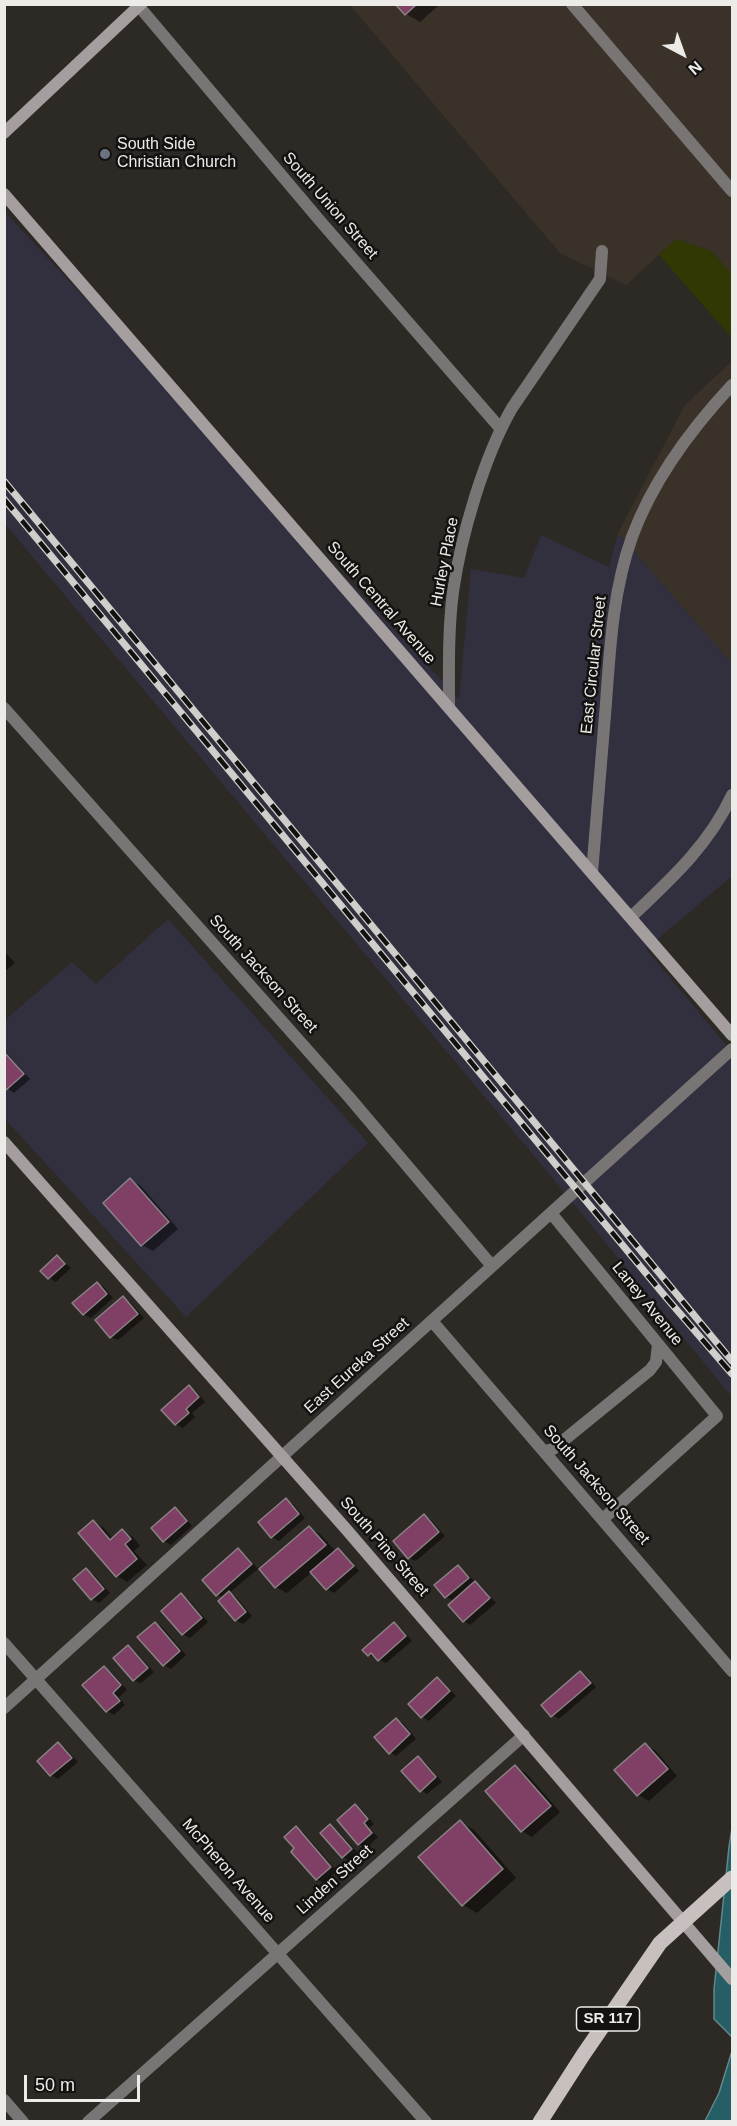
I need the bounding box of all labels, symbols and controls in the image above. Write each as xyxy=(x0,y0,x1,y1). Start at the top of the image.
north arrow xyxy=(653,24,713,84)
text: N xyxy=(685,58,705,78)
place label: South Side Christian Church xyxy=(117,135,236,173)
marker: South Side Christian Church xyxy=(98,147,112,161)
street label: South Union Street xyxy=(278,149,382,263)
street label: Hurley Place xyxy=(427,516,463,608)
street label: South Central Avenue xyxy=(322,538,440,668)
street label: East Circular Street xyxy=(577,595,611,735)
street label: South Jackson Street xyxy=(205,911,321,1037)
street label: Laney Avenue xyxy=(607,1258,687,1350)
street label: East Eureka Street xyxy=(301,1314,413,1418)
street label: South Jackson Street xyxy=(539,1421,653,1549)
street label: South Pine Street xyxy=(336,1493,432,1601)
street label: McPheron Avenue xyxy=(178,1815,278,1927)
street label: Linden Street xyxy=(293,1841,377,1919)
road number: SR 117 xyxy=(576,2007,640,2031)
scale bar xyxy=(27,2063,142,2101)
text: 50 m xyxy=(35,2075,75,2095)

